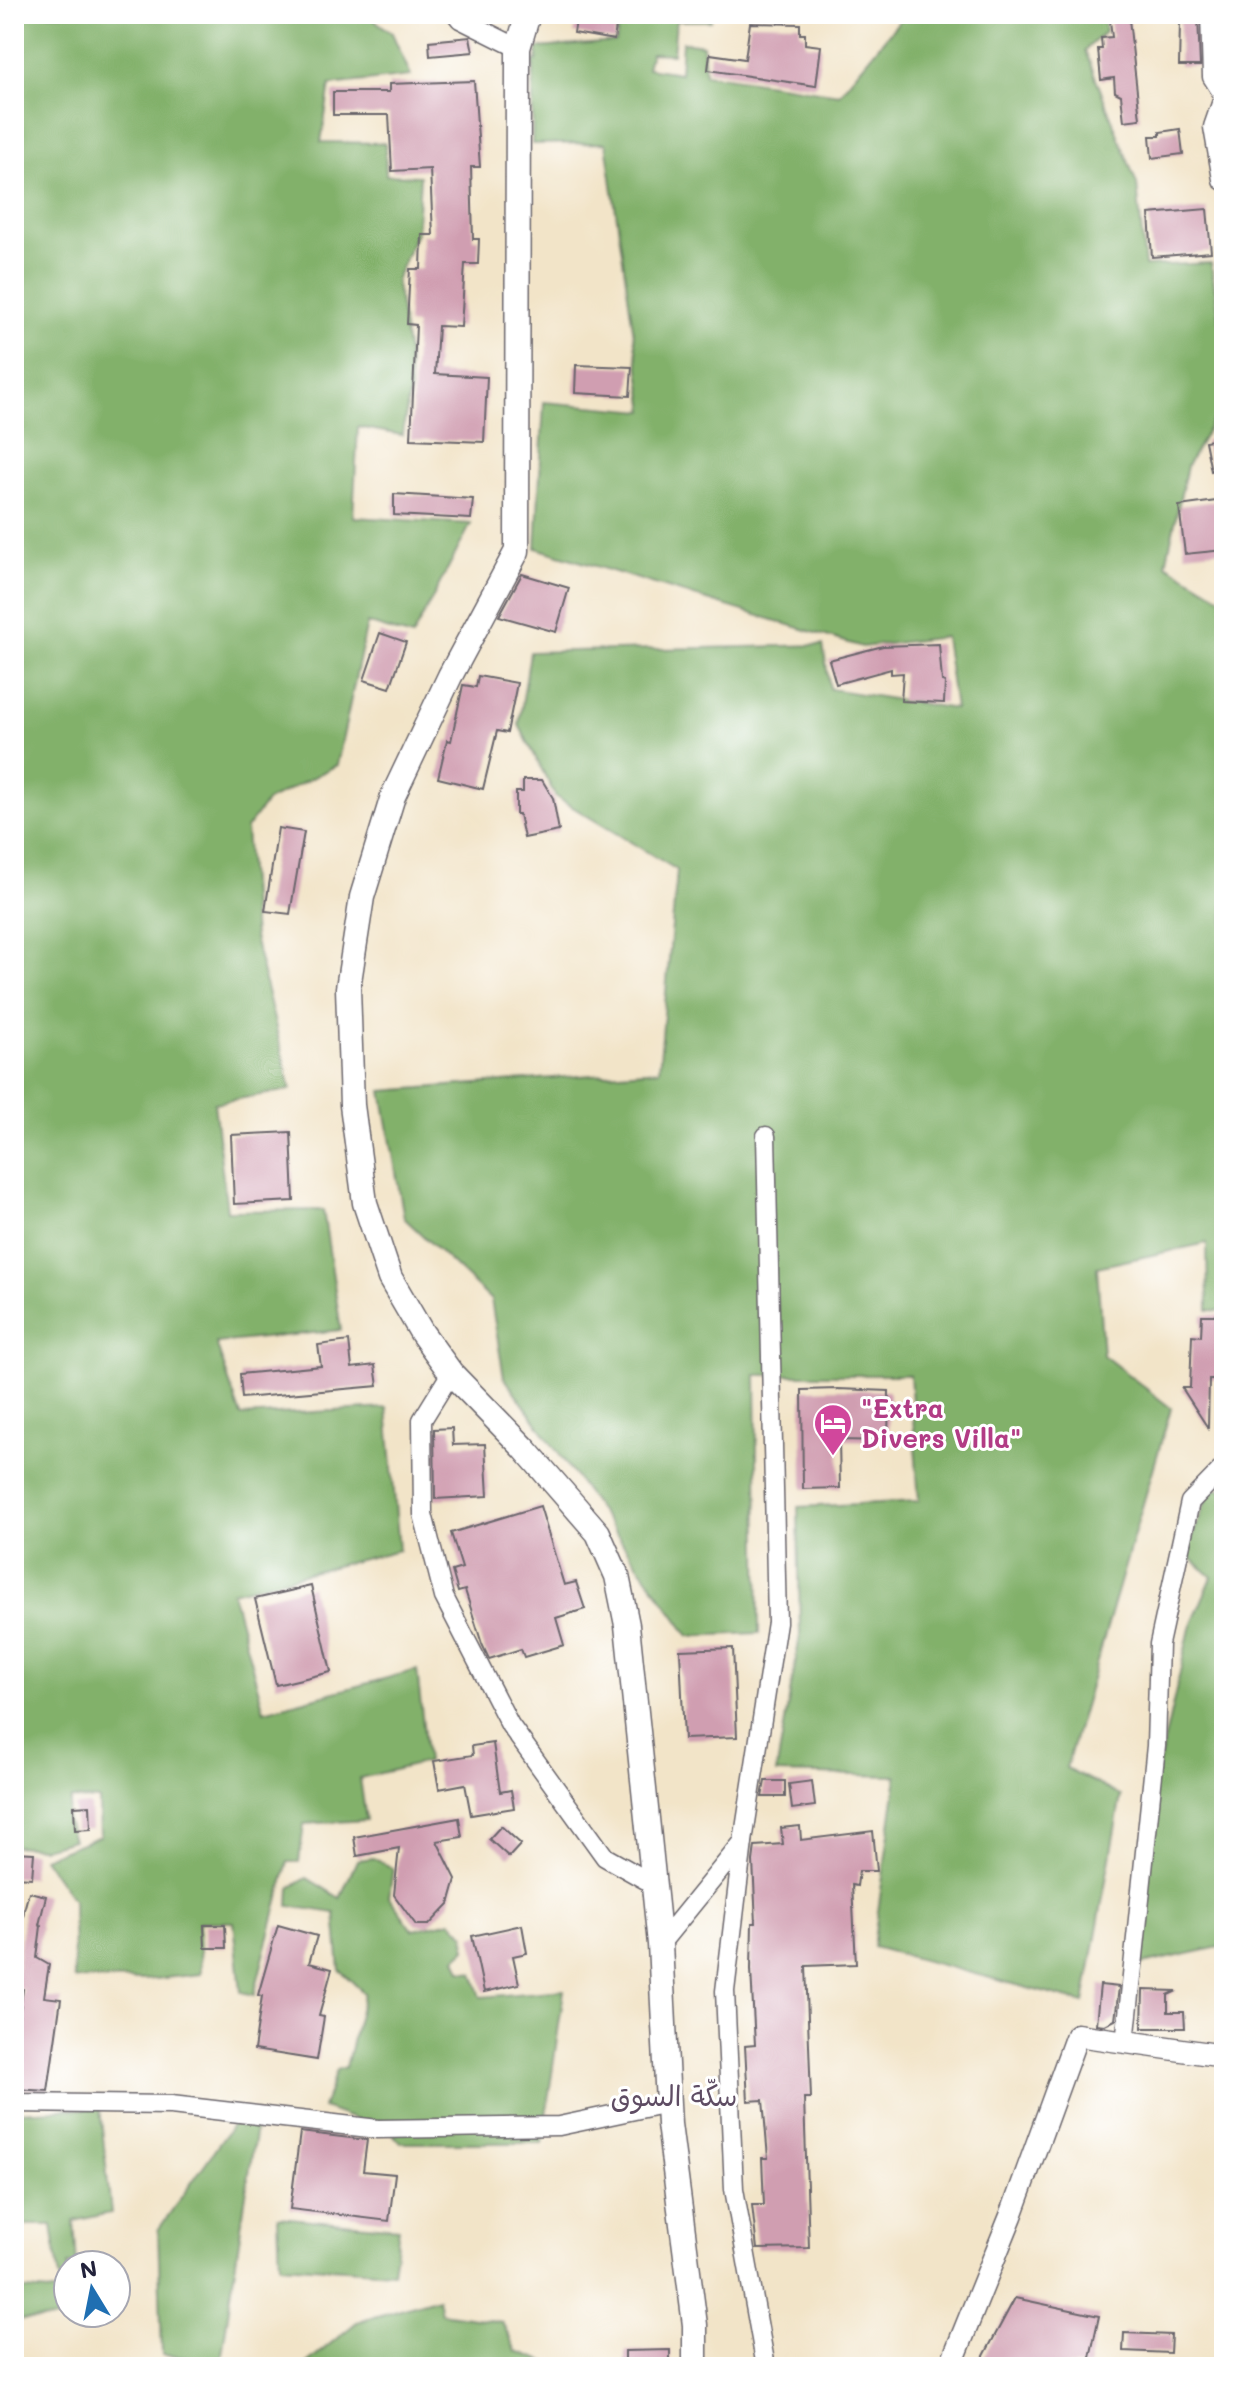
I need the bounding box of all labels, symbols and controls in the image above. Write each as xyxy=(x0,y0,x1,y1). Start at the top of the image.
place label: "Extra Divers Villa" xyxy=(861,1391,1021,1455)
hotel icon: "Extra Divers Villa" xyxy=(812,1402,854,1457)
district label: سكّة السوق xyxy=(611,2077,737,2114)
north arrow xyxy=(52,2249,132,2329)
text: N xyxy=(78,2253,99,2285)

